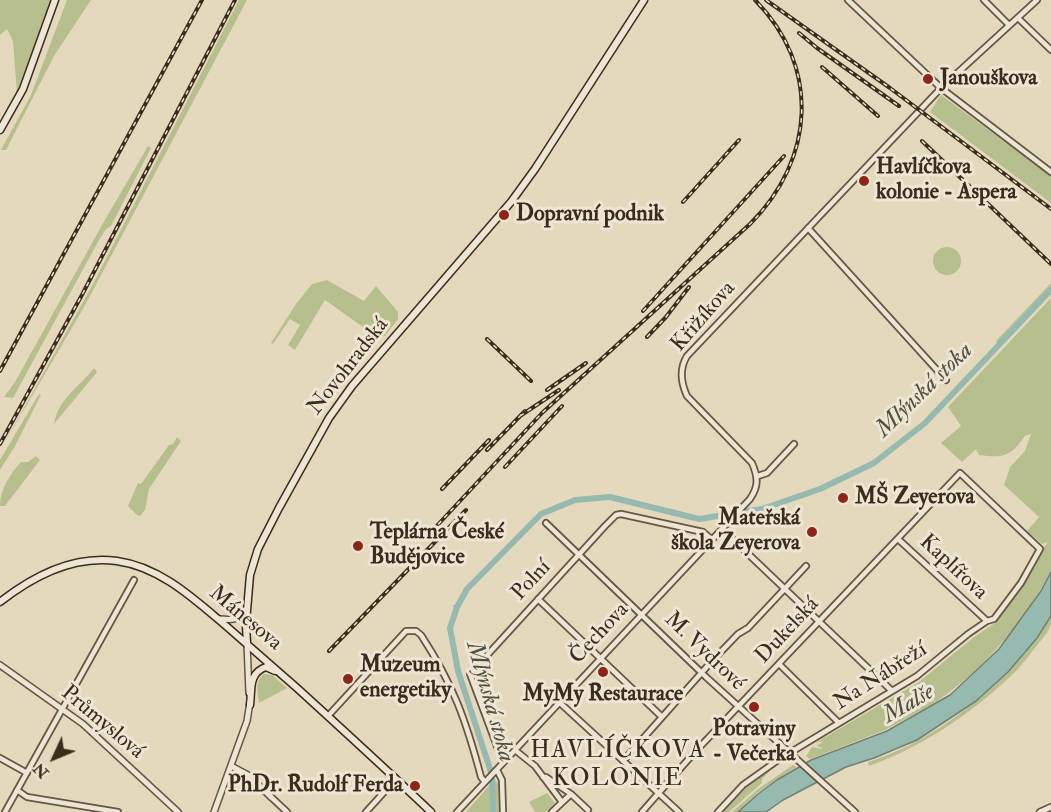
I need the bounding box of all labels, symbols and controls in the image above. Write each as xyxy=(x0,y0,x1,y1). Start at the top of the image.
place label: Janouškova xyxy=(940,66,1037,92)
marker: Janouškova xyxy=(921,72,935,86)
place label: Havlíčkova kolonie - Aspera xyxy=(876,155,1017,206)
marker: Havlíčkova kolonie - Aspera xyxy=(857,174,871,188)
place label: Dopravní podnik xyxy=(516,202,664,228)
marker: Dopravní podnik xyxy=(497,208,511,222)
street label: Křižíkova xyxy=(666,276,742,358)
street label: Novohradská xyxy=(303,313,395,421)
water label: Mlýnská stoka xyxy=(870,338,980,444)
place label: MŠ Zeyerova xyxy=(855,485,975,511)
marker: MŠ Zeyerova xyxy=(836,491,850,505)
place label: Mateřská škola Zeyerova xyxy=(671,506,800,558)
place label: Teplárna České Budějovice xyxy=(370,520,504,572)
marker: Mateřská škola Zeyerova xyxy=(805,525,819,539)
street label: Kaplířova xyxy=(913,530,993,606)
marker: Teplárna České Budějovice xyxy=(351,539,365,553)
street label: Polní xyxy=(507,555,557,607)
street label: Mánesova xyxy=(203,581,287,657)
street label: Dukelská xyxy=(751,592,825,670)
street label: Čechova xyxy=(565,598,635,670)
street label: M. Vydrové xyxy=(658,607,750,697)
street label: Na Nábřeží xyxy=(830,637,932,717)
water label: Mlýnská stoka xyxy=(458,638,520,766)
place label: Muzeum energetiky xyxy=(360,653,451,704)
marker: MyMy Restaurace xyxy=(596,665,610,679)
marker: Muzeum energetiky xyxy=(341,672,355,686)
water label: Malše xyxy=(878,679,940,731)
street label: Průmyslová xyxy=(55,681,149,765)
place label: MyMy Restaurace xyxy=(523,682,683,708)
marker: Potraviny - Večerka xyxy=(747,700,761,714)
place label: Potraviny - Večerka xyxy=(713,717,795,768)
north arrow xyxy=(24,728,84,788)
district label: HAVLÍČKOVA KOLONIE xyxy=(530,738,706,794)
text: N xyxy=(29,758,53,783)
place label: PhDr. Rudolf Ferda xyxy=(228,773,403,799)
marker: PhDr. Rudolf Ferda xyxy=(408,779,422,793)

